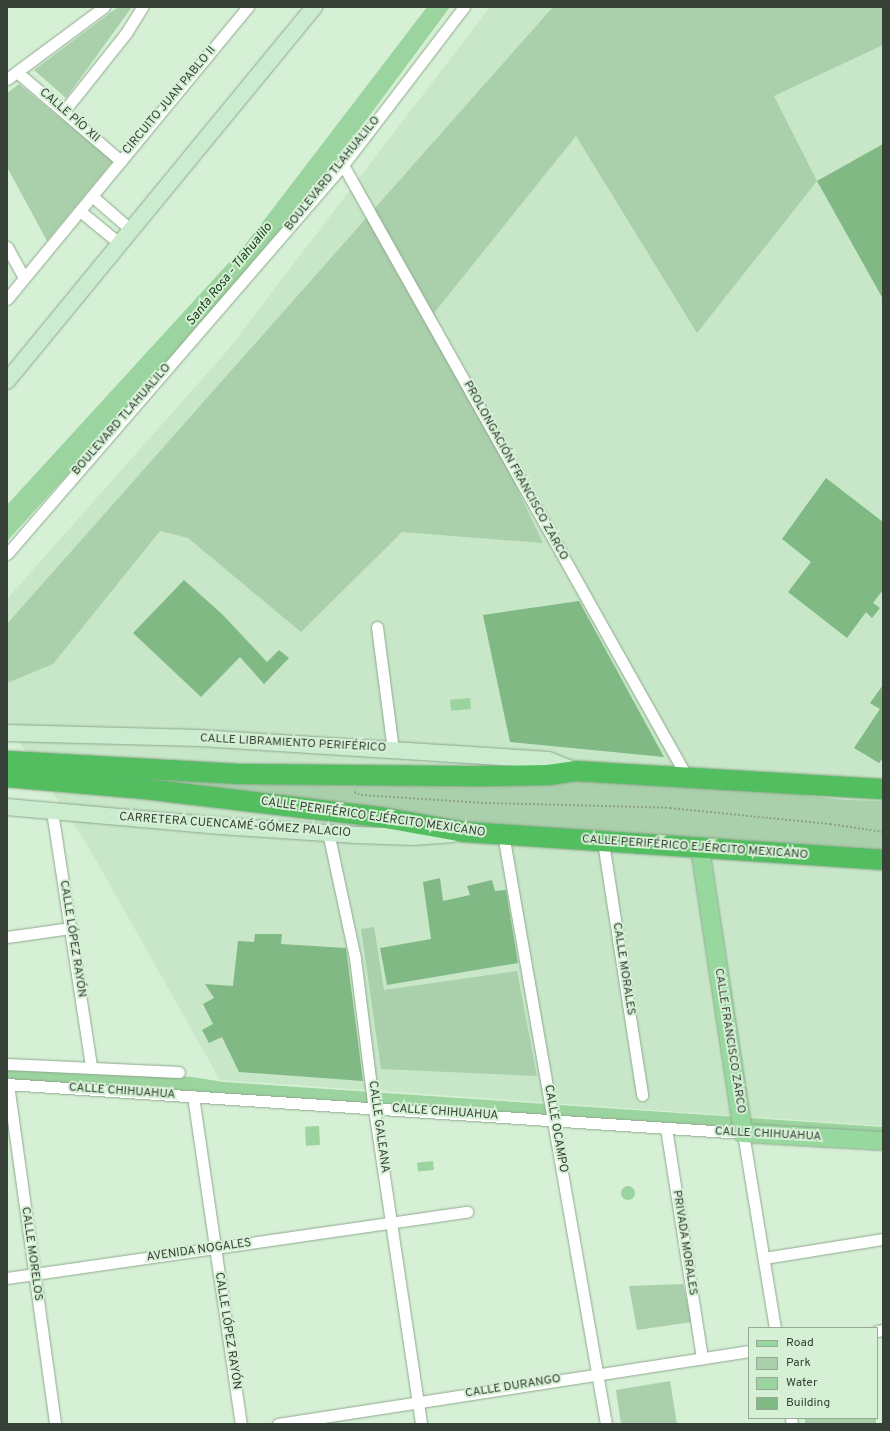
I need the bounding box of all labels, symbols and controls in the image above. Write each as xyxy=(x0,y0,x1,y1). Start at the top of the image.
street label: CIRCUITO JUAN PABLO II xyxy=(120,44,220,158)
street label: CALLE PÍO XII xyxy=(36,86,102,146)
street label: BOULEVARD TLAHUALILO xyxy=(282,114,384,234)
water label: Santa Rosa - Tlahualilo xyxy=(184,220,276,330)
street label: BOULEVARD TLAHUALILO xyxy=(69,361,175,479)
street label: PROLONGACIÓN FRANCISCO ZARCO xyxy=(460,379,570,563)
street label: CALLE LIBRAMIENTO PERIFÉRICO xyxy=(200,732,386,756)
street label: CALLE PERIFÉRICO EJÉRCITO MEXICANO xyxy=(260,795,486,841)
street label: CARRETERA CUENCAMÉ-GÓMEZ PALACIO xyxy=(118,811,352,841)
street label: CALLE PERIFÉRICO EJÉRCITO MEXICANO xyxy=(581,833,809,863)
street label: CALLE LÓPEZ RAYÓN xyxy=(56,879,88,999)
street label: CALLE MORALES xyxy=(609,922,637,1016)
street label: CALLE FRANCISCO ZARCO xyxy=(710,967,748,1115)
street label: CALLE GALEANA xyxy=(364,1080,392,1174)
street label: CALLE CHIHUAHUA xyxy=(68,1081,176,1103)
street label: CALLE OCAMPO xyxy=(540,1084,570,1174)
street label: CALLE CHIHUAHUA xyxy=(391,1102,499,1124)
street label: CALLE CHIHUAHUA xyxy=(714,1125,822,1145)
street label: PRIVADA MORALES xyxy=(669,1189,699,1297)
street label: CALLE MORELOS xyxy=(17,1206,45,1302)
street label: AVENIDA NOGALES xyxy=(145,1236,253,1266)
street label: CALLE LÓPEZ RAYÓN xyxy=(211,1271,243,1391)
legend xyxy=(748,1327,878,1419)
text: Road xyxy=(786,1335,814,1351)
text: Park xyxy=(786,1355,811,1371)
street label: CALLE DURANGO xyxy=(464,1372,562,1402)
text: Water xyxy=(786,1375,818,1391)
text: Building xyxy=(786,1395,830,1411)

